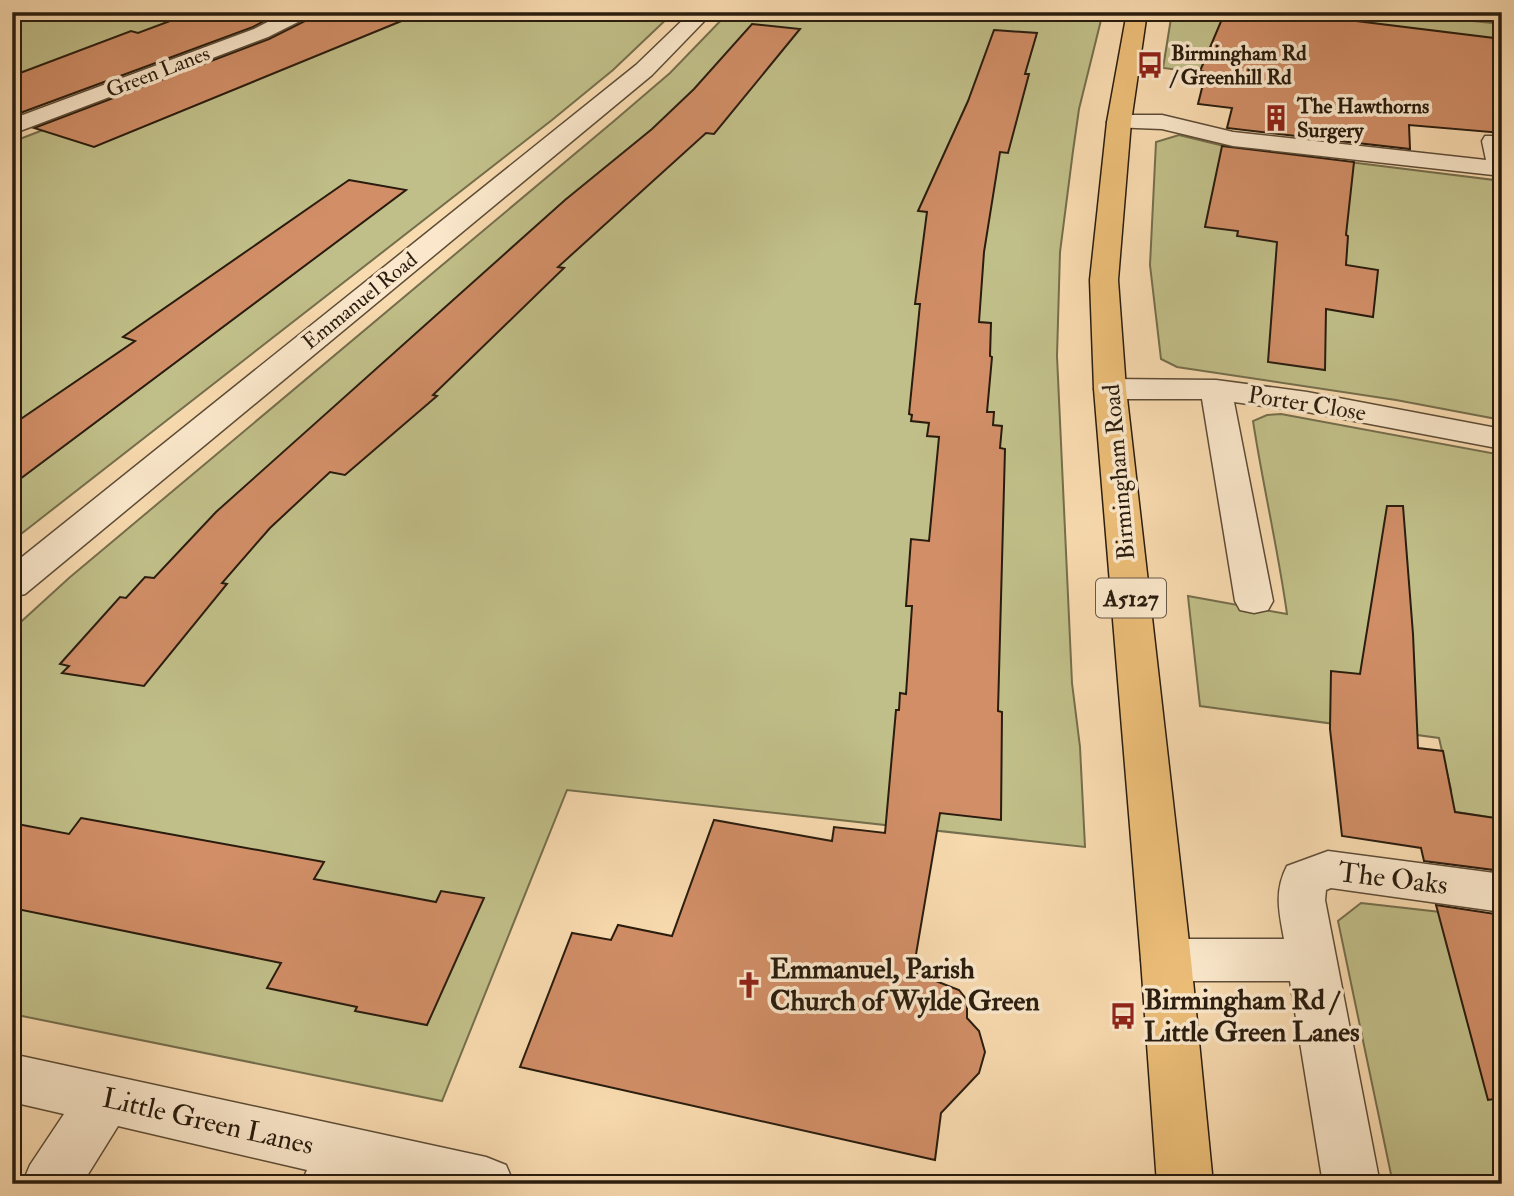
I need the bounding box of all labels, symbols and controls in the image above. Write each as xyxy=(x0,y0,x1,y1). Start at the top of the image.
street label: Green Lanes xyxy=(102,40,214,104)
place label: Birmingham Rd / Greenhill Rd xyxy=(1169,40,1307,91)
bus stop icon: Birmingham Rd / Greenhill Rd xyxy=(1135,50,1165,80)
place label: The Hawthorns Surgery xyxy=(1296,93,1429,144)
building icon: The Hawthorns Surgery xyxy=(1261,103,1291,133)
street label: Emmanuel Road xyxy=(297,246,424,356)
street label: Porter Close xyxy=(1246,379,1368,429)
street label: Birmingham Road xyxy=(1096,383,1142,561)
road number: A5127 xyxy=(1096,578,1166,618)
street label: The Oaks xyxy=(1336,855,1450,903)
place label: Emmanuel, Parish Church of Wylde Green xyxy=(770,952,1040,1019)
church icon: Emmanuel, Parish Church of Wylde Green xyxy=(734,970,764,1000)
place label: Birmingham Rd / Little Green Lanes xyxy=(1144,983,1360,1050)
bus stop icon: Birmingham Rd / Little Green Lanes xyxy=(1108,1001,1138,1031)
street label: Little Green Lanes xyxy=(99,1081,317,1163)

